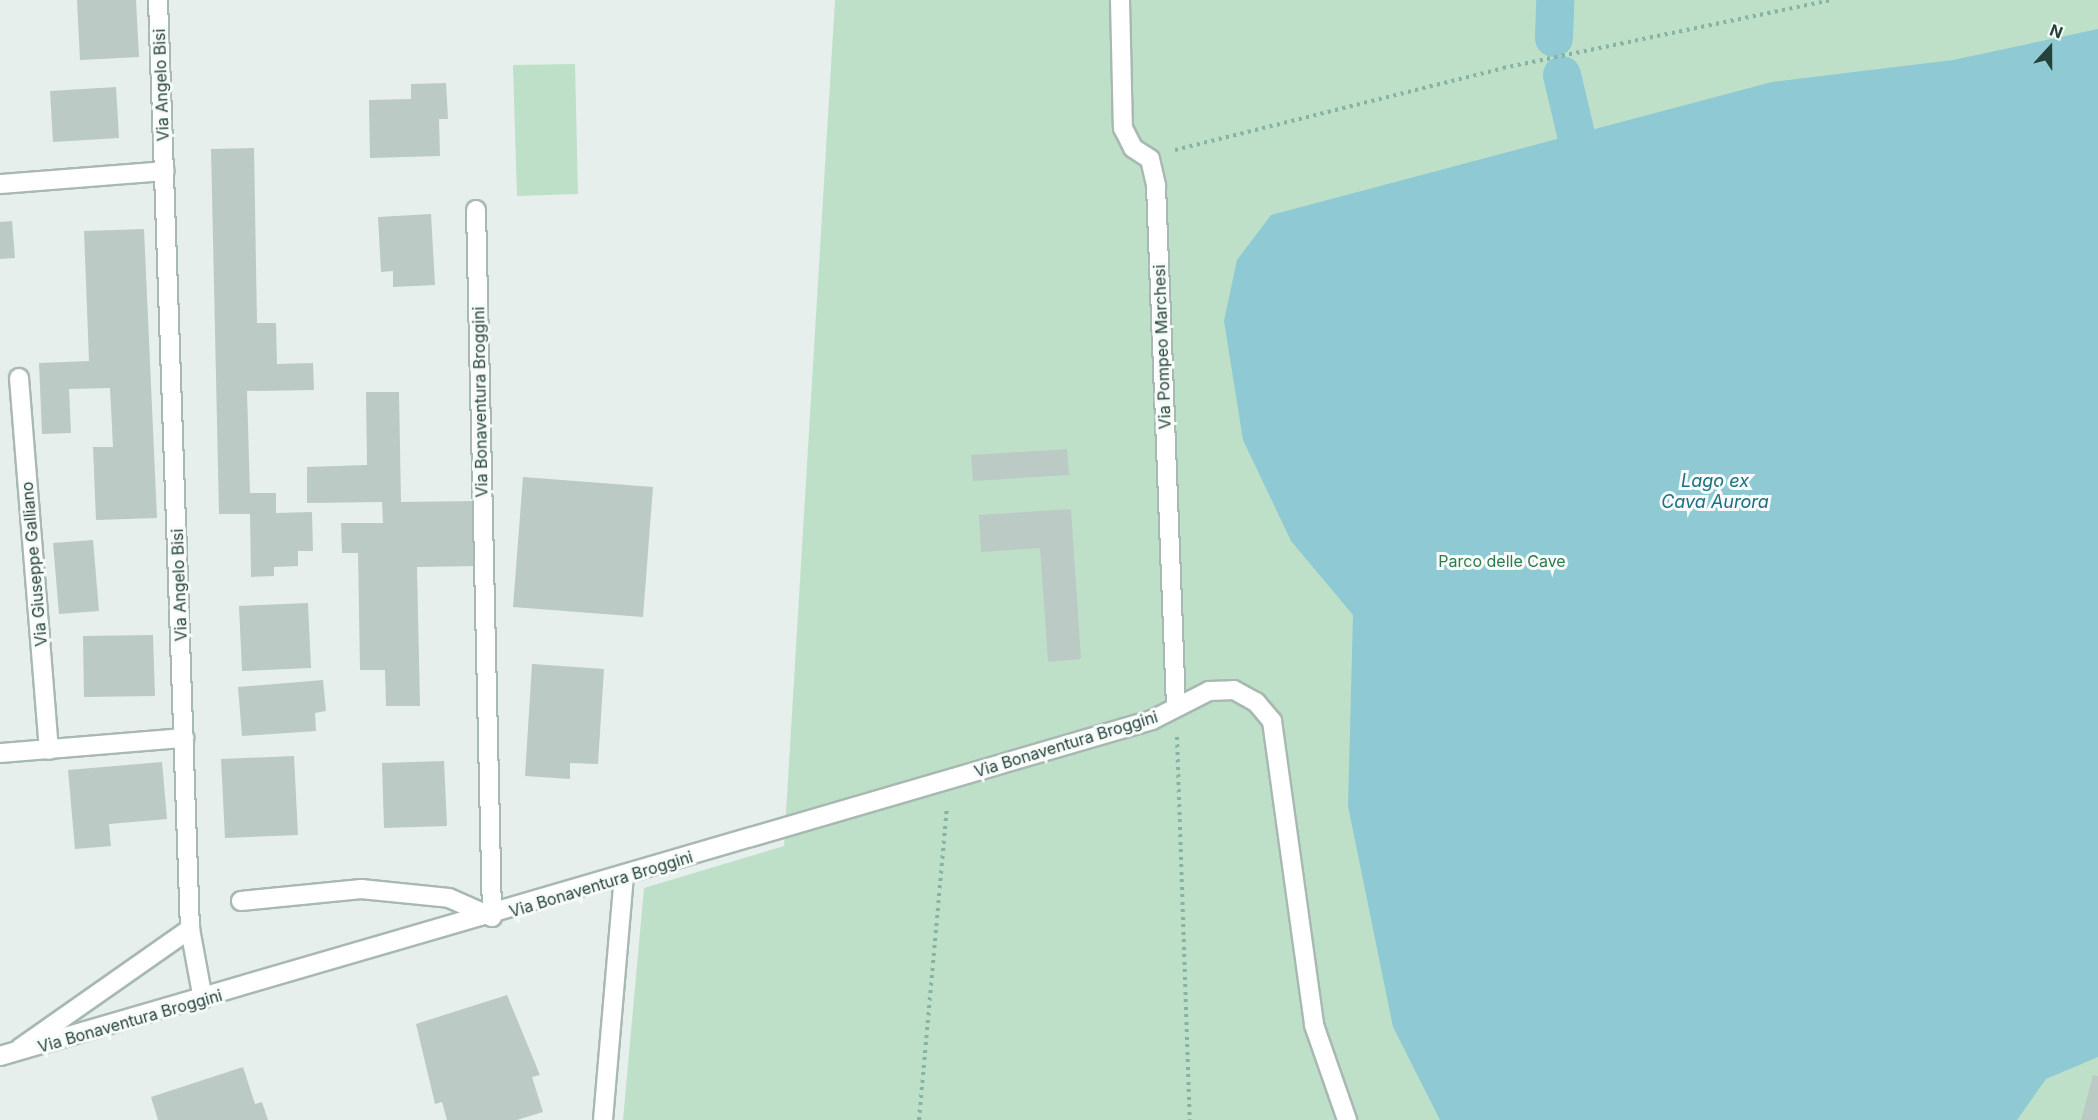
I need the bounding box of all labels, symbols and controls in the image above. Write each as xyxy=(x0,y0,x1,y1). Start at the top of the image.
north arrow xyxy=(2020,18,2080,78)
text: N xyxy=(2047,20,2066,43)
street label: Via Angelo Bisi xyxy=(149,28,173,142)
street label: Via Pompeo Marchesi xyxy=(1150,264,1174,430)
street label: Via Bonaventura Broggini xyxy=(469,306,491,498)
water label: Lago ex Cava Aurora xyxy=(1661,471,1769,514)
street label: Via Giuseppe Galliano xyxy=(17,481,51,647)
street label: Via Angelo Bisi xyxy=(167,528,191,642)
park label: Parco delle Cave xyxy=(1438,551,1566,571)
street label: Via Bonaventura Broggini xyxy=(972,707,1160,781)
street label: Via Bonaventura Broggini xyxy=(507,847,695,921)
street label: Via Bonaventura Broggini xyxy=(36,985,224,1057)

